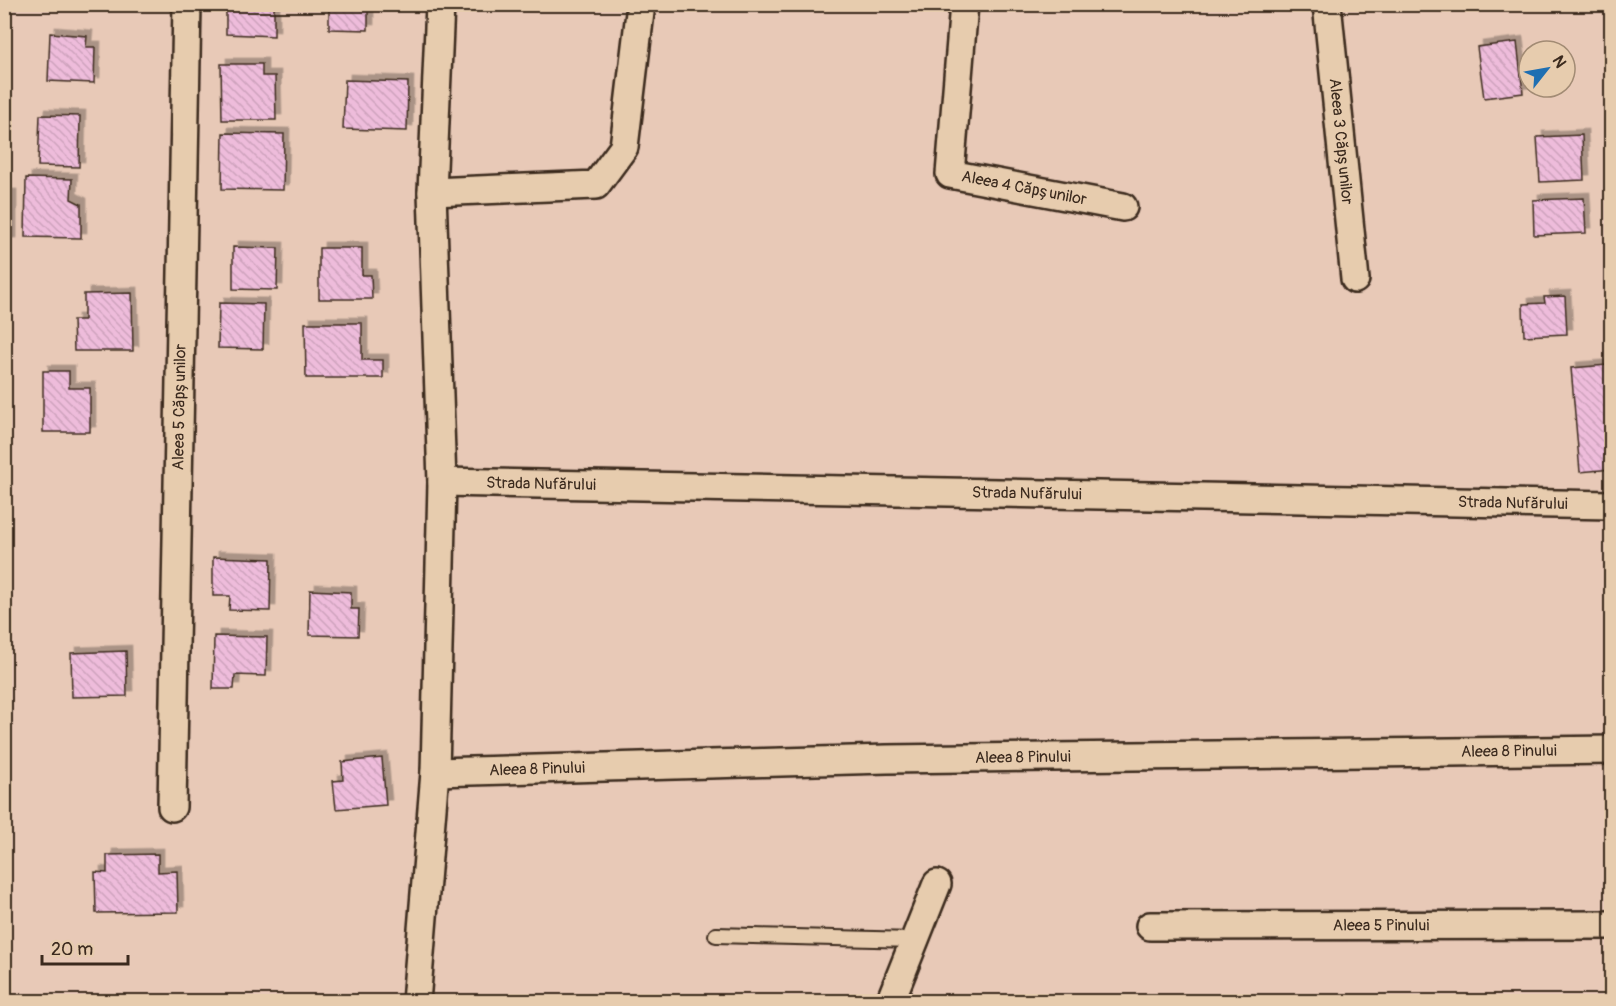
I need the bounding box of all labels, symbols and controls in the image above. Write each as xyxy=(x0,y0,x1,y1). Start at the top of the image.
north arrow xyxy=(1517,39,1577,99)
text: N xyxy=(1548,52,1570,72)
street label: Aleea 3 Căpșunilor xyxy=(1325,77,1357,206)
street label: Aleea 4 Căpșunilor xyxy=(960,166,1089,210)
street label: Aleea 5 Căpșunilor xyxy=(168,343,191,471)
street label: Strada Nufărului xyxy=(486,473,596,495)
street label: Strada Nufărului xyxy=(972,482,1082,505)
street label: Strada Nufărului xyxy=(1458,492,1568,514)
street label: Aleea 8 Pinului xyxy=(1461,741,1557,762)
street label: Aleea 8 Pinului xyxy=(975,747,1071,768)
street label: Aleea 8 Pinului xyxy=(489,758,585,780)
street label: Aleea 5 Pinului xyxy=(1333,915,1429,936)
scale bar xyxy=(42,928,128,966)
text: 20 m xyxy=(51,938,93,961)

